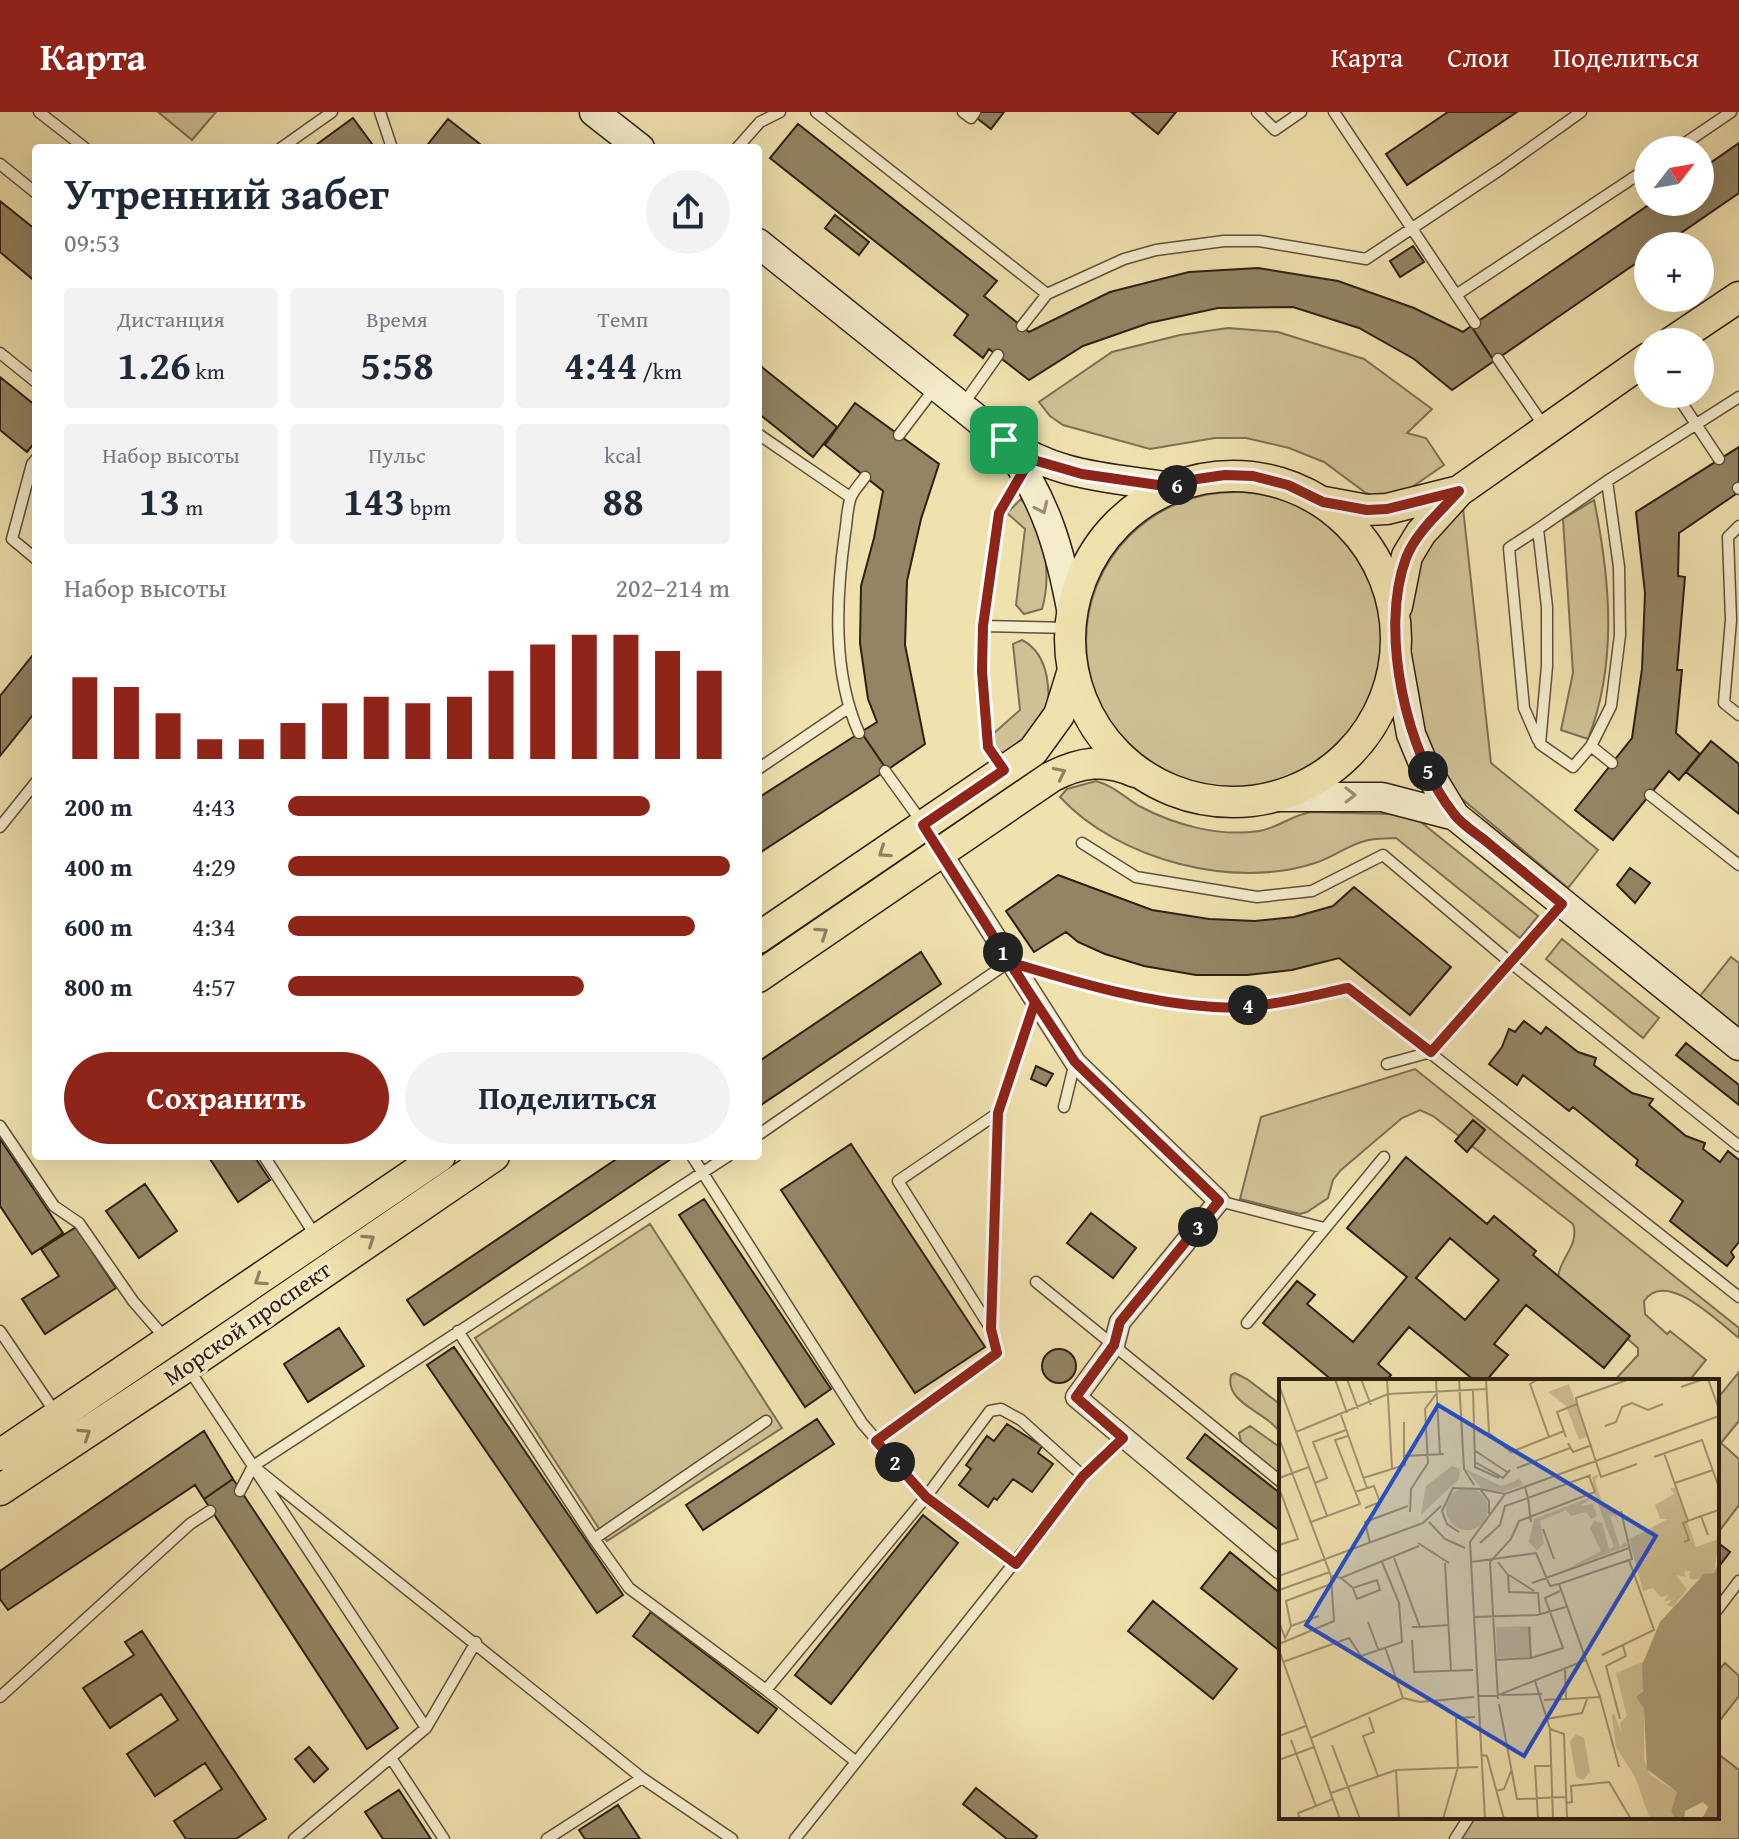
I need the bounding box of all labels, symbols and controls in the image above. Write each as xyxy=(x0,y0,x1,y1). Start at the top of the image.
text: Карта xyxy=(40,28,146,84)
text: Карта xyxy=(1331,36,1403,77)
text: Слои xyxy=(1447,36,1509,77)
text: Поделиться xyxy=(1553,36,1699,77)
north arrow xyxy=(1634,136,1714,216)
map controls xyxy=(1634,136,1714,408)
text: Утренний забег xyxy=(64,161,389,225)
button: share xyxy=(646,170,730,254)
text: 09:53 xyxy=(64,223,120,262)
button: + xyxy=(1634,232,1714,312)
text: Дистанция xyxy=(117,303,225,335)
text: Время xyxy=(366,303,428,335)
text: Темп xyxy=(598,303,648,335)
button: − xyxy=(1634,328,1714,408)
text: 1.26 xyxy=(117,335,191,394)
text: 5:58 xyxy=(360,335,434,394)
text: 4:44 xyxy=(564,335,638,394)
text: km xyxy=(191,355,225,387)
text: /km xyxy=(638,355,682,387)
pin xyxy=(970,406,1038,474)
icon: arrive xyxy=(982,418,1026,462)
text: Набор высоты xyxy=(102,439,240,471)
text: Пульс xyxy=(368,439,426,471)
text: kcal xyxy=(604,439,642,471)
pin: 6 xyxy=(1157,465,1197,505)
text: 6 xyxy=(1171,469,1183,501)
text: 13 xyxy=(139,471,180,530)
text: 143 xyxy=(343,471,405,530)
text: 88 xyxy=(602,471,644,530)
text: m xyxy=(180,491,203,523)
text: bpm xyxy=(405,491,451,523)
one-way arrow xyxy=(1033,500,1049,514)
text: Набор высоты xyxy=(64,568,226,607)
text: 202–214 m xyxy=(616,568,730,607)
pin: 5 xyxy=(1408,751,1448,791)
text: 5 xyxy=(1422,755,1434,787)
one-way arrow xyxy=(1052,767,1067,783)
one-way arrow xyxy=(1344,786,1357,804)
text: 200 m xyxy=(64,787,132,826)
text: 4:43 xyxy=(192,787,236,826)
one-way arrow xyxy=(878,842,893,857)
text: 400 m xyxy=(64,847,132,886)
text: 4:29 xyxy=(192,847,236,886)
text: 600 m xyxy=(64,907,132,946)
text: 4:34 xyxy=(192,907,236,946)
one-way arrow xyxy=(814,928,828,943)
pin: 1 xyxy=(983,932,1023,972)
text: 1 xyxy=(997,936,1009,968)
text: 800 m xyxy=(64,967,132,1006)
text: 4:57 xyxy=(192,967,236,1006)
pin: 4 xyxy=(1228,985,1268,1025)
text: 4 xyxy=(1242,989,1254,1021)
button: Сохранить xyxy=(64,1052,389,1144)
button: Поделиться xyxy=(405,1052,730,1144)
pin: 3 xyxy=(1178,1207,1218,1247)
text: 3 xyxy=(1192,1211,1204,1243)
one-way arrow xyxy=(360,1235,374,1250)
street label: Морской проспект xyxy=(156,1252,338,1394)
one-way arrow xyxy=(255,1270,269,1285)
inset map xyxy=(1279,1379,1719,1819)
one-way arrow xyxy=(76,1429,90,1444)
pin: 2 xyxy=(875,1442,915,1482)
text: 2 xyxy=(889,1446,901,1478)

